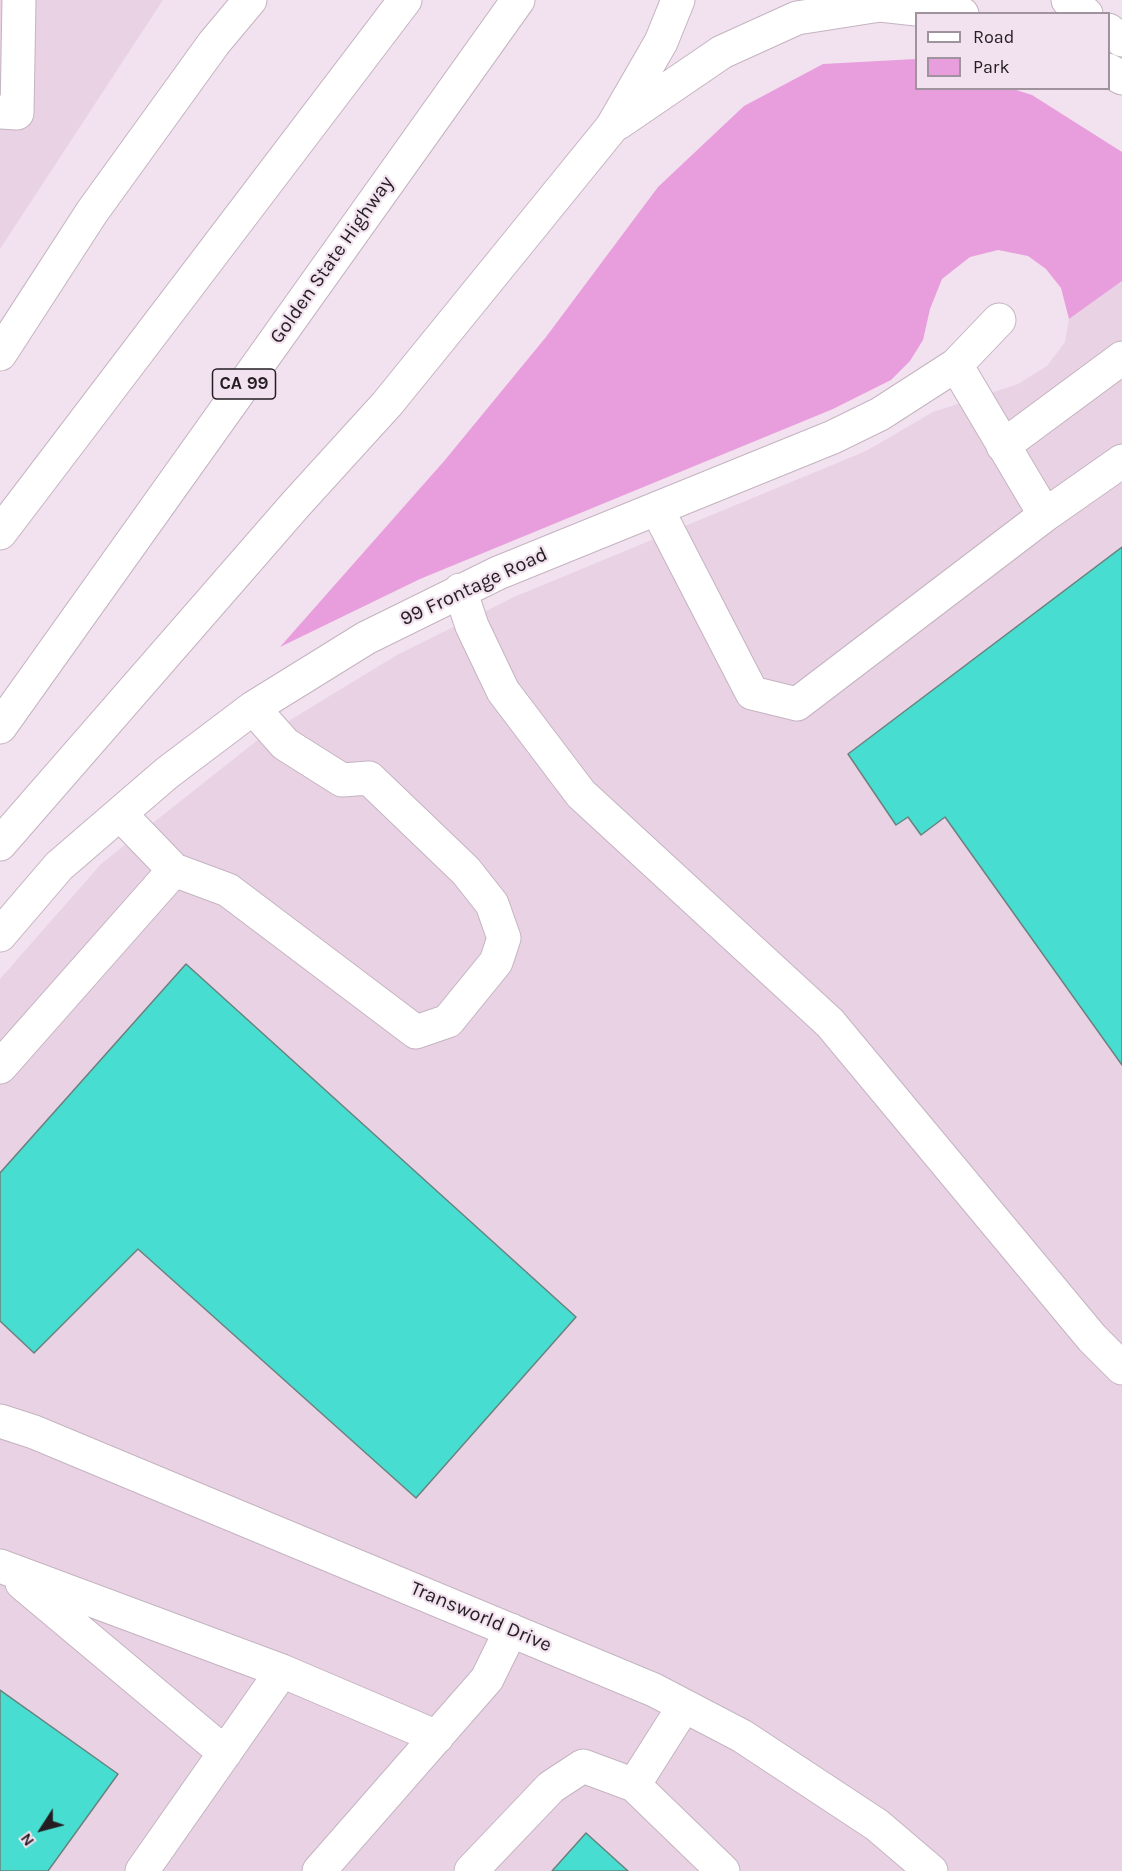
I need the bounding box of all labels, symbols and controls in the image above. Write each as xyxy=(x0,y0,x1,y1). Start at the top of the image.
legend xyxy=(915,12,1110,90)
text: Road xyxy=(973,26,1014,48)
text: Park xyxy=(973,56,1010,78)
street label: Golden State Highway xyxy=(265,172,399,348)
road number: CA 99 xyxy=(212,369,276,399)
street label: 99 Frontage Road xyxy=(397,542,551,632)
street label: Transworld Drive xyxy=(407,1576,555,1658)
north arrow xyxy=(12,1799,72,1859)
text: N xyxy=(16,1830,38,1850)

